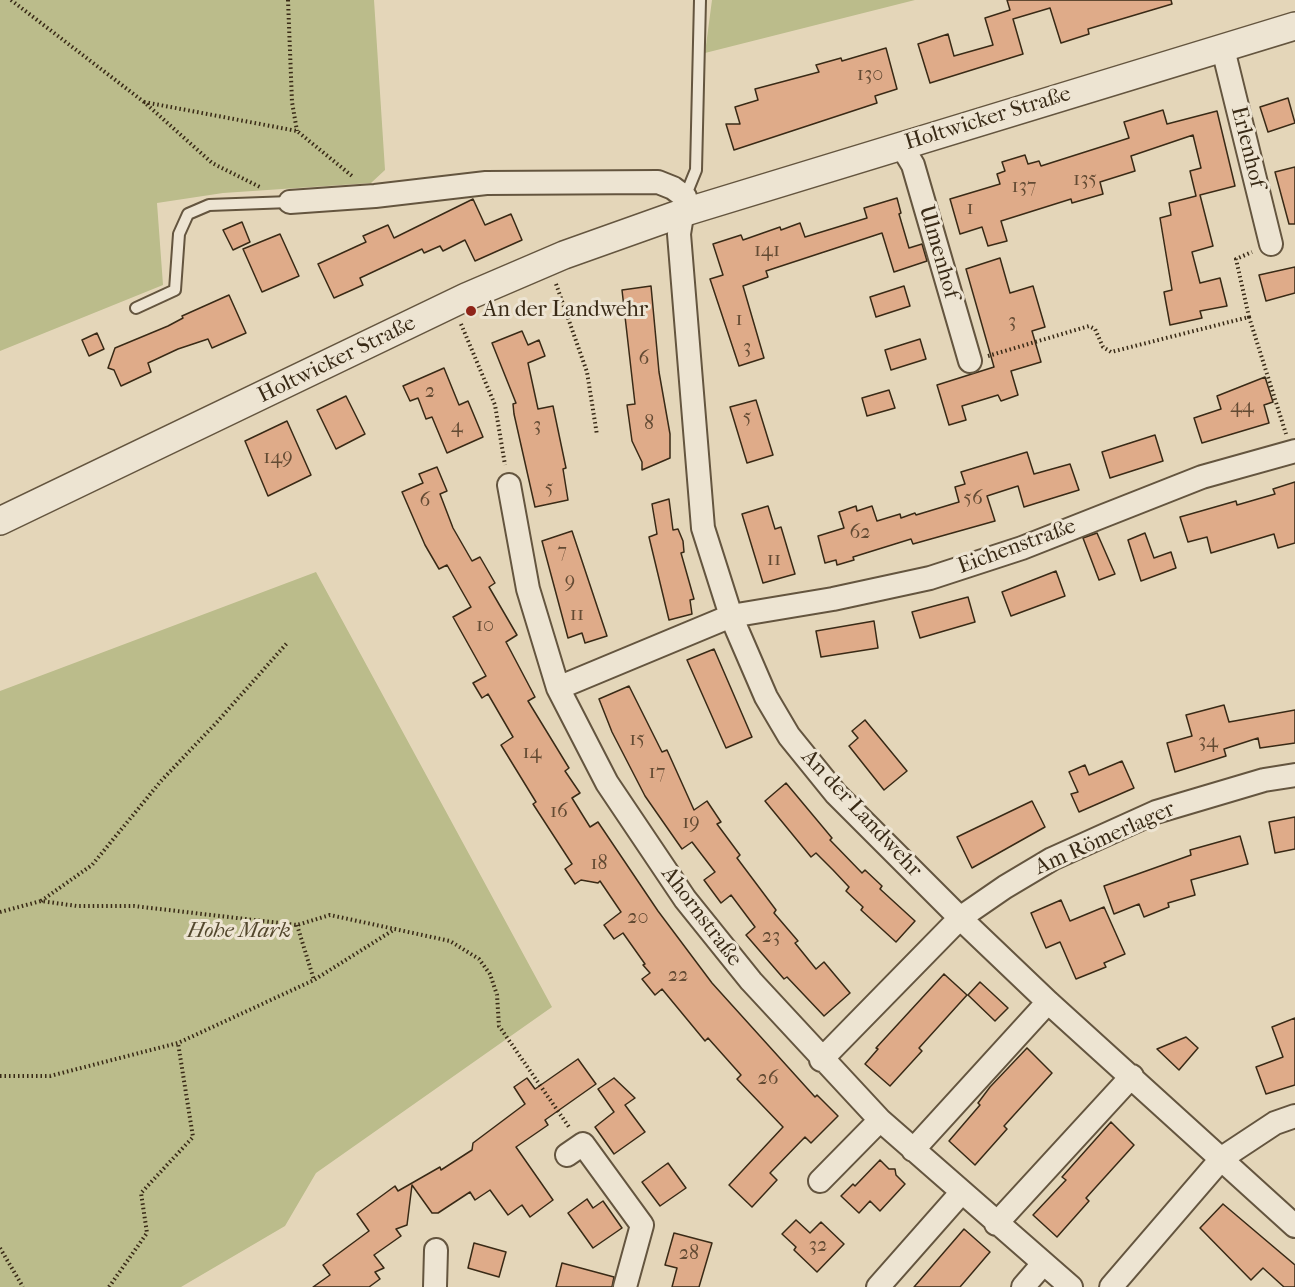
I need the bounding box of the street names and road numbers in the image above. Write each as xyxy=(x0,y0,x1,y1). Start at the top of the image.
street label: Holtwicker Straße xyxy=(902,81,1074,157)
street label: Erlenhof xyxy=(1224,104,1270,190)
street label: Ulmenhof xyxy=(912,202,964,302)
street label: Holtwicker Straße xyxy=(254,310,420,410)
street label: Eichenstraße xyxy=(954,513,1080,581)
street label: An der Landwehr xyxy=(795,745,927,883)
street label: Am Römerlager xyxy=(1031,796,1179,882)
street label: Ahornstraße xyxy=(655,862,747,972)

